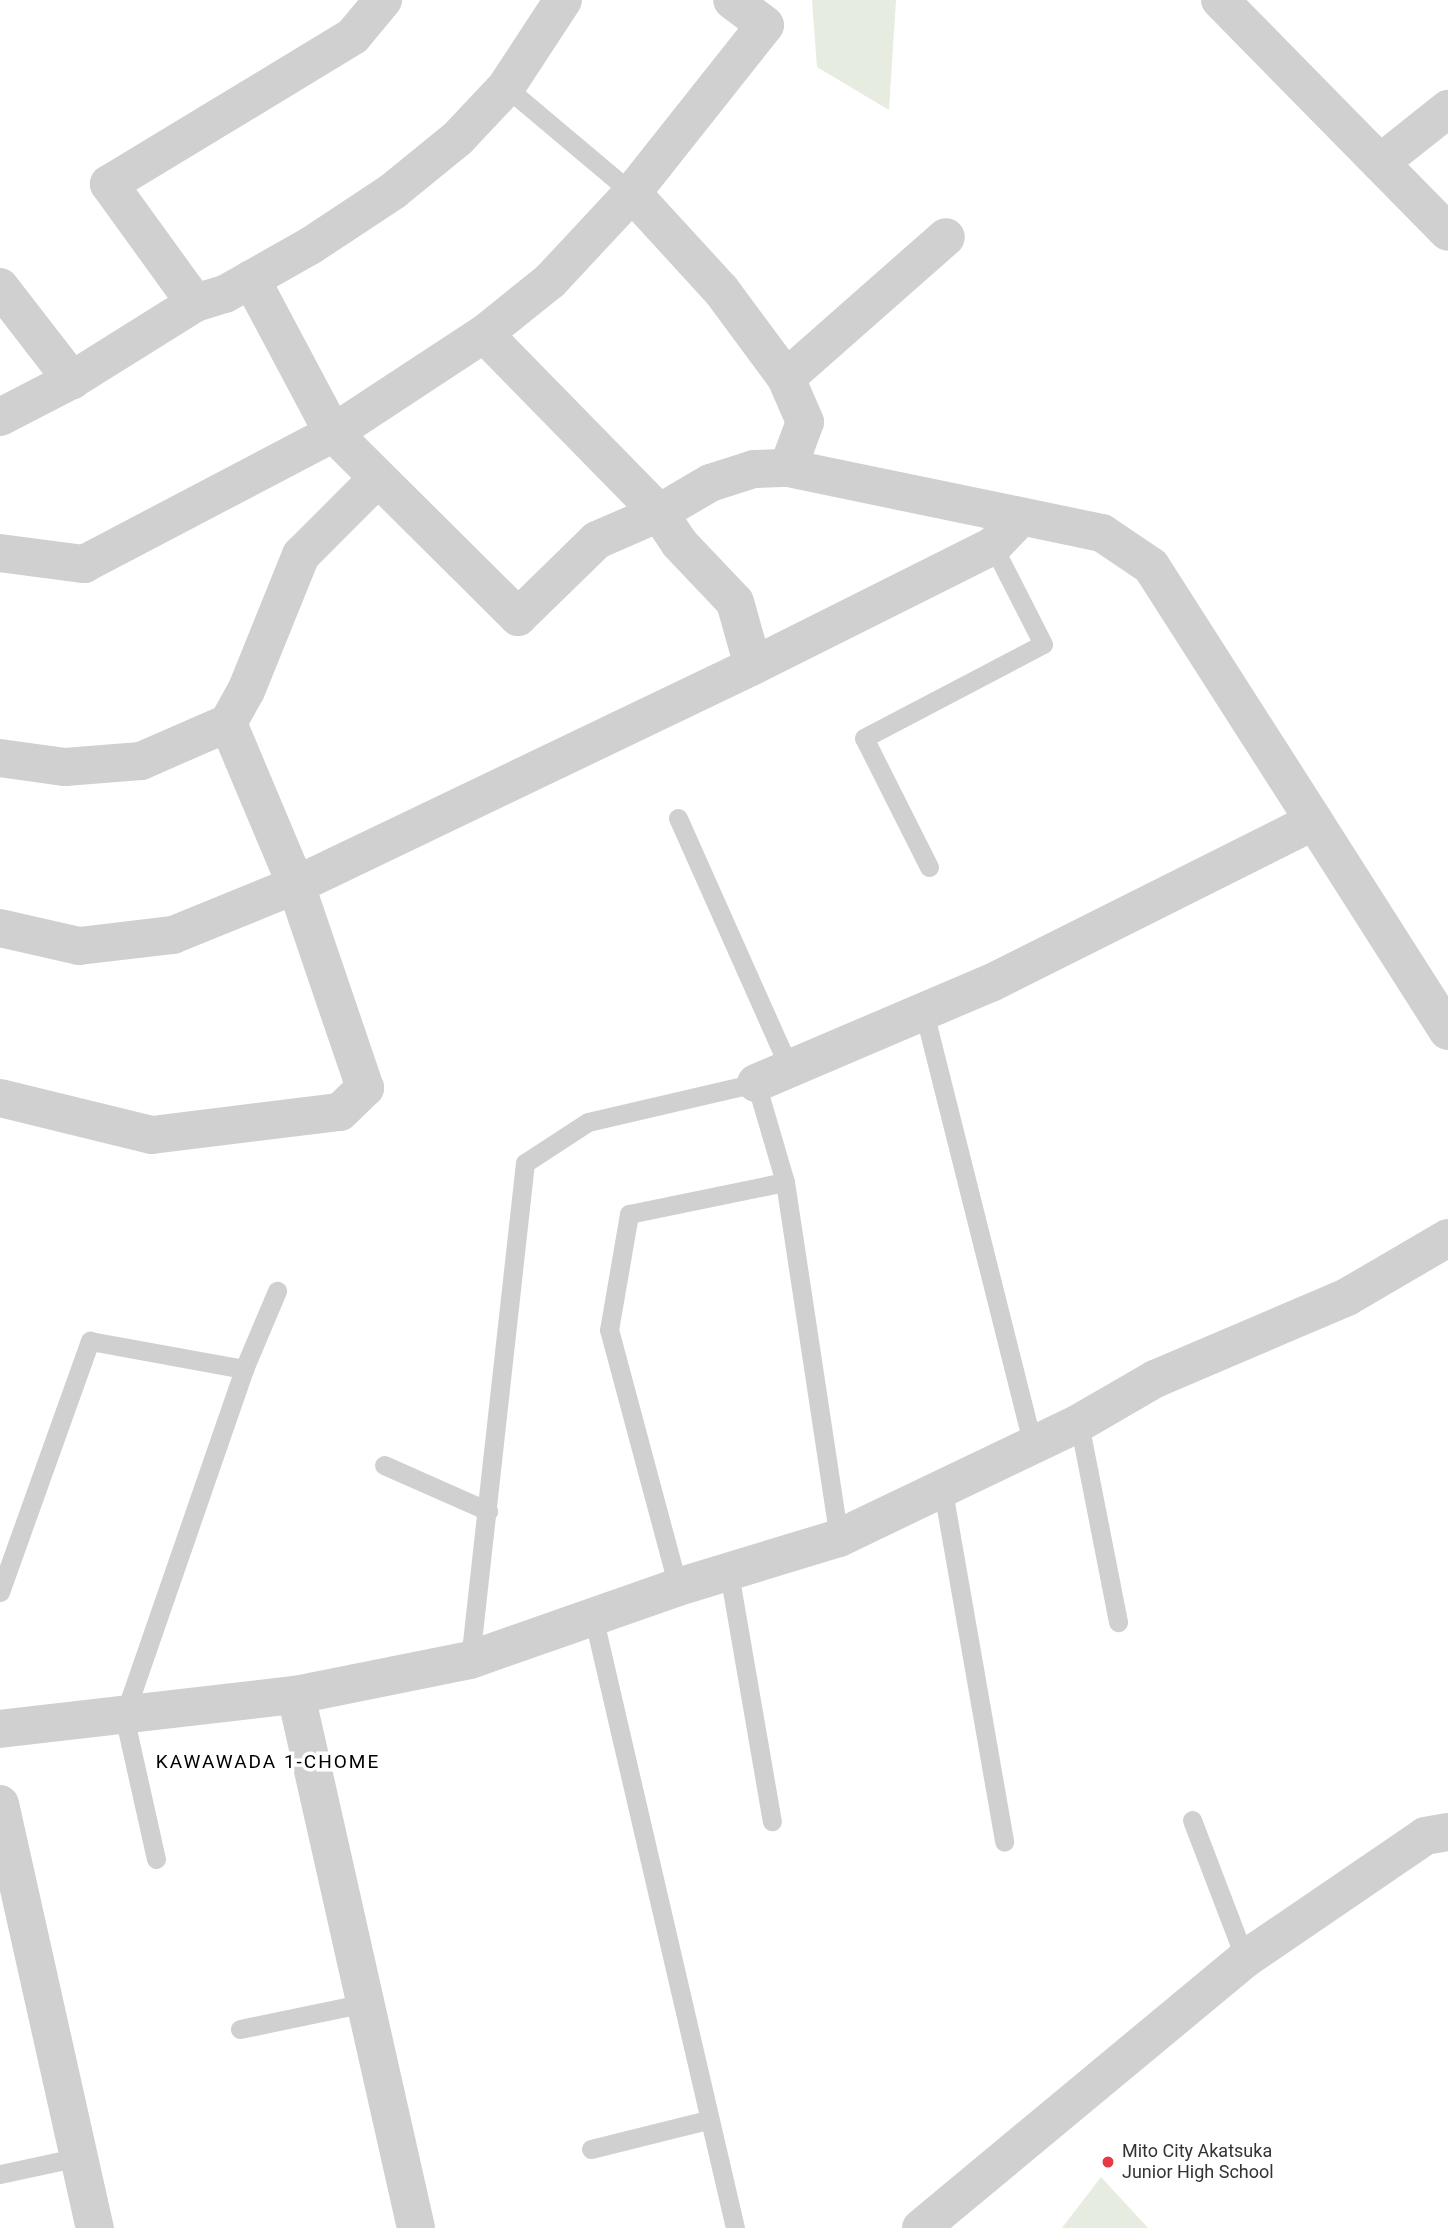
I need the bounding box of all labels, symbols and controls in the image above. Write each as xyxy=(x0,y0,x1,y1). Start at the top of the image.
district label: KAWAWADA 1-CHOME xyxy=(158,1751,378,1773)
place label: Mito City Akatsuka Junior High School xyxy=(1122,2141,1274,2184)
marker: Mito City Akatsuka Junior High School xyxy=(1100,2154,1116,2170)

